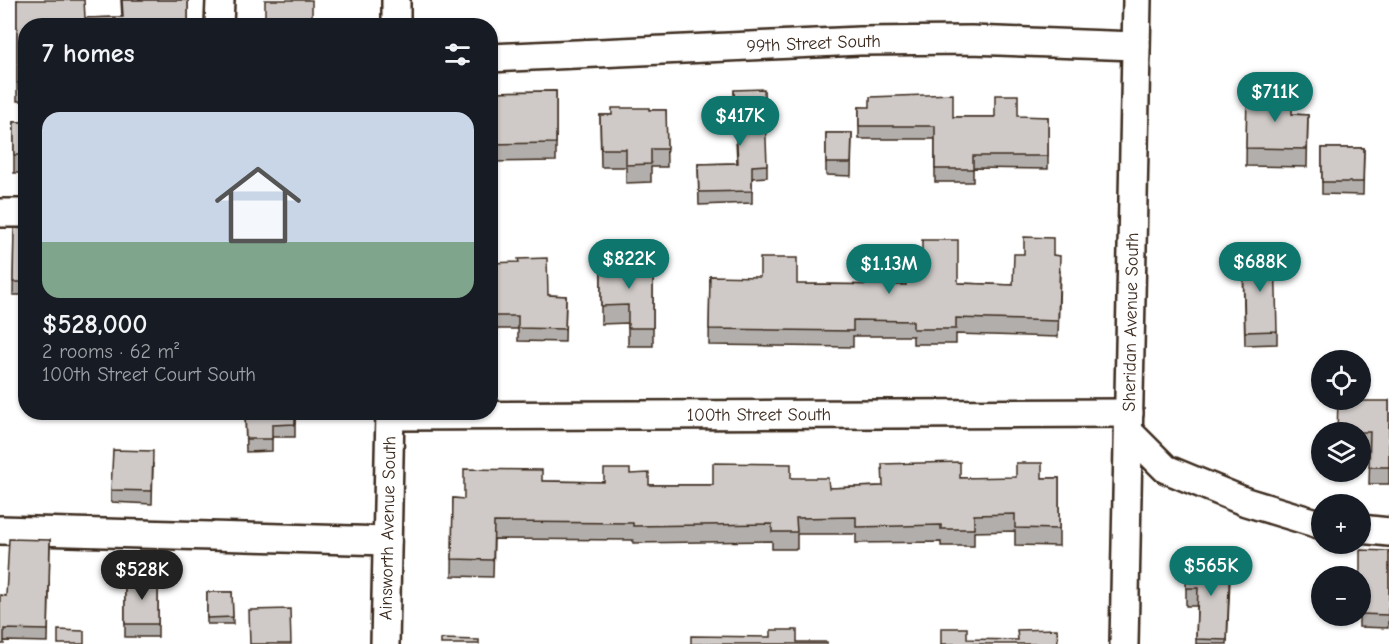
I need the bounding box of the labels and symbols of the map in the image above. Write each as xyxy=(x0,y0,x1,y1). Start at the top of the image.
street label: 99th Street South xyxy=(746,30,881,57)
pin: $711K xyxy=(1233,72,1317,123)
pin: $417K xyxy=(698,96,782,147)
street label: Sheridan Avenue South xyxy=(1118,232,1143,412)
pin: $822K xyxy=(587,239,671,290)
pin: $688K xyxy=(1218,242,1302,293)
pin: $1.13M xyxy=(840,244,938,295)
street label: 100th Street South xyxy=(687,404,831,425)
street label: Ainsworth Avenue South xyxy=(375,436,400,620)
pin: $565K xyxy=(1169,546,1253,597)
pin: $528K xyxy=(100,550,184,601)

